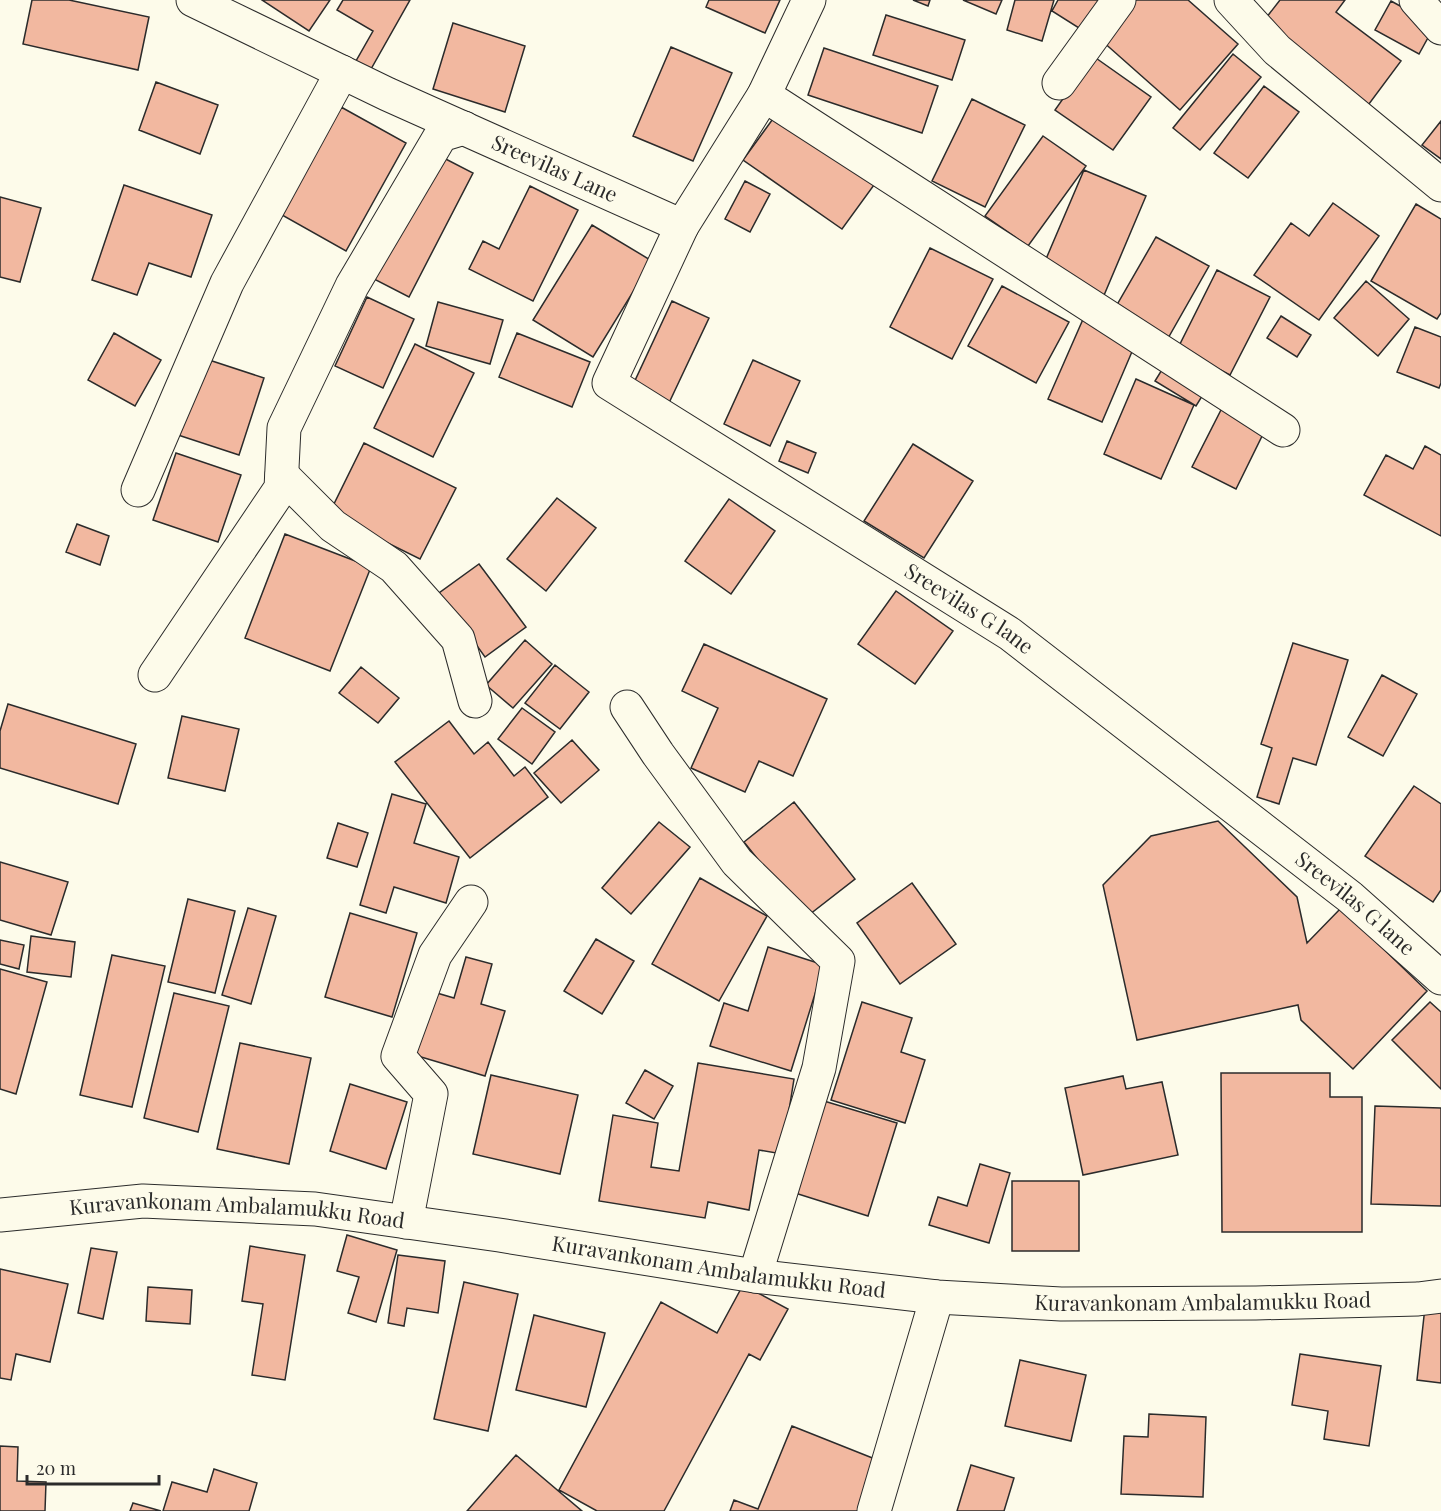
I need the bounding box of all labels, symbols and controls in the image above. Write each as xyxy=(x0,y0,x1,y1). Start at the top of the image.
street label: Sreevilas Lane xyxy=(488,127,623,207)
street label: Sreevilas G lane xyxy=(900,556,1040,659)
street label: Sreevilas G lane xyxy=(1290,844,1422,960)
street label: Kuravankonam Ambalamukku Road xyxy=(68,1185,407,1234)
street label: Kuravankonam Ambalamukku Road xyxy=(550,1228,887,1303)
street label: Kuravankonam Ambalamukku Road xyxy=(1034,1284,1371,1316)
scale bar xyxy=(27,1448,159,1486)
text: 20 m xyxy=(36,1456,76,1480)

